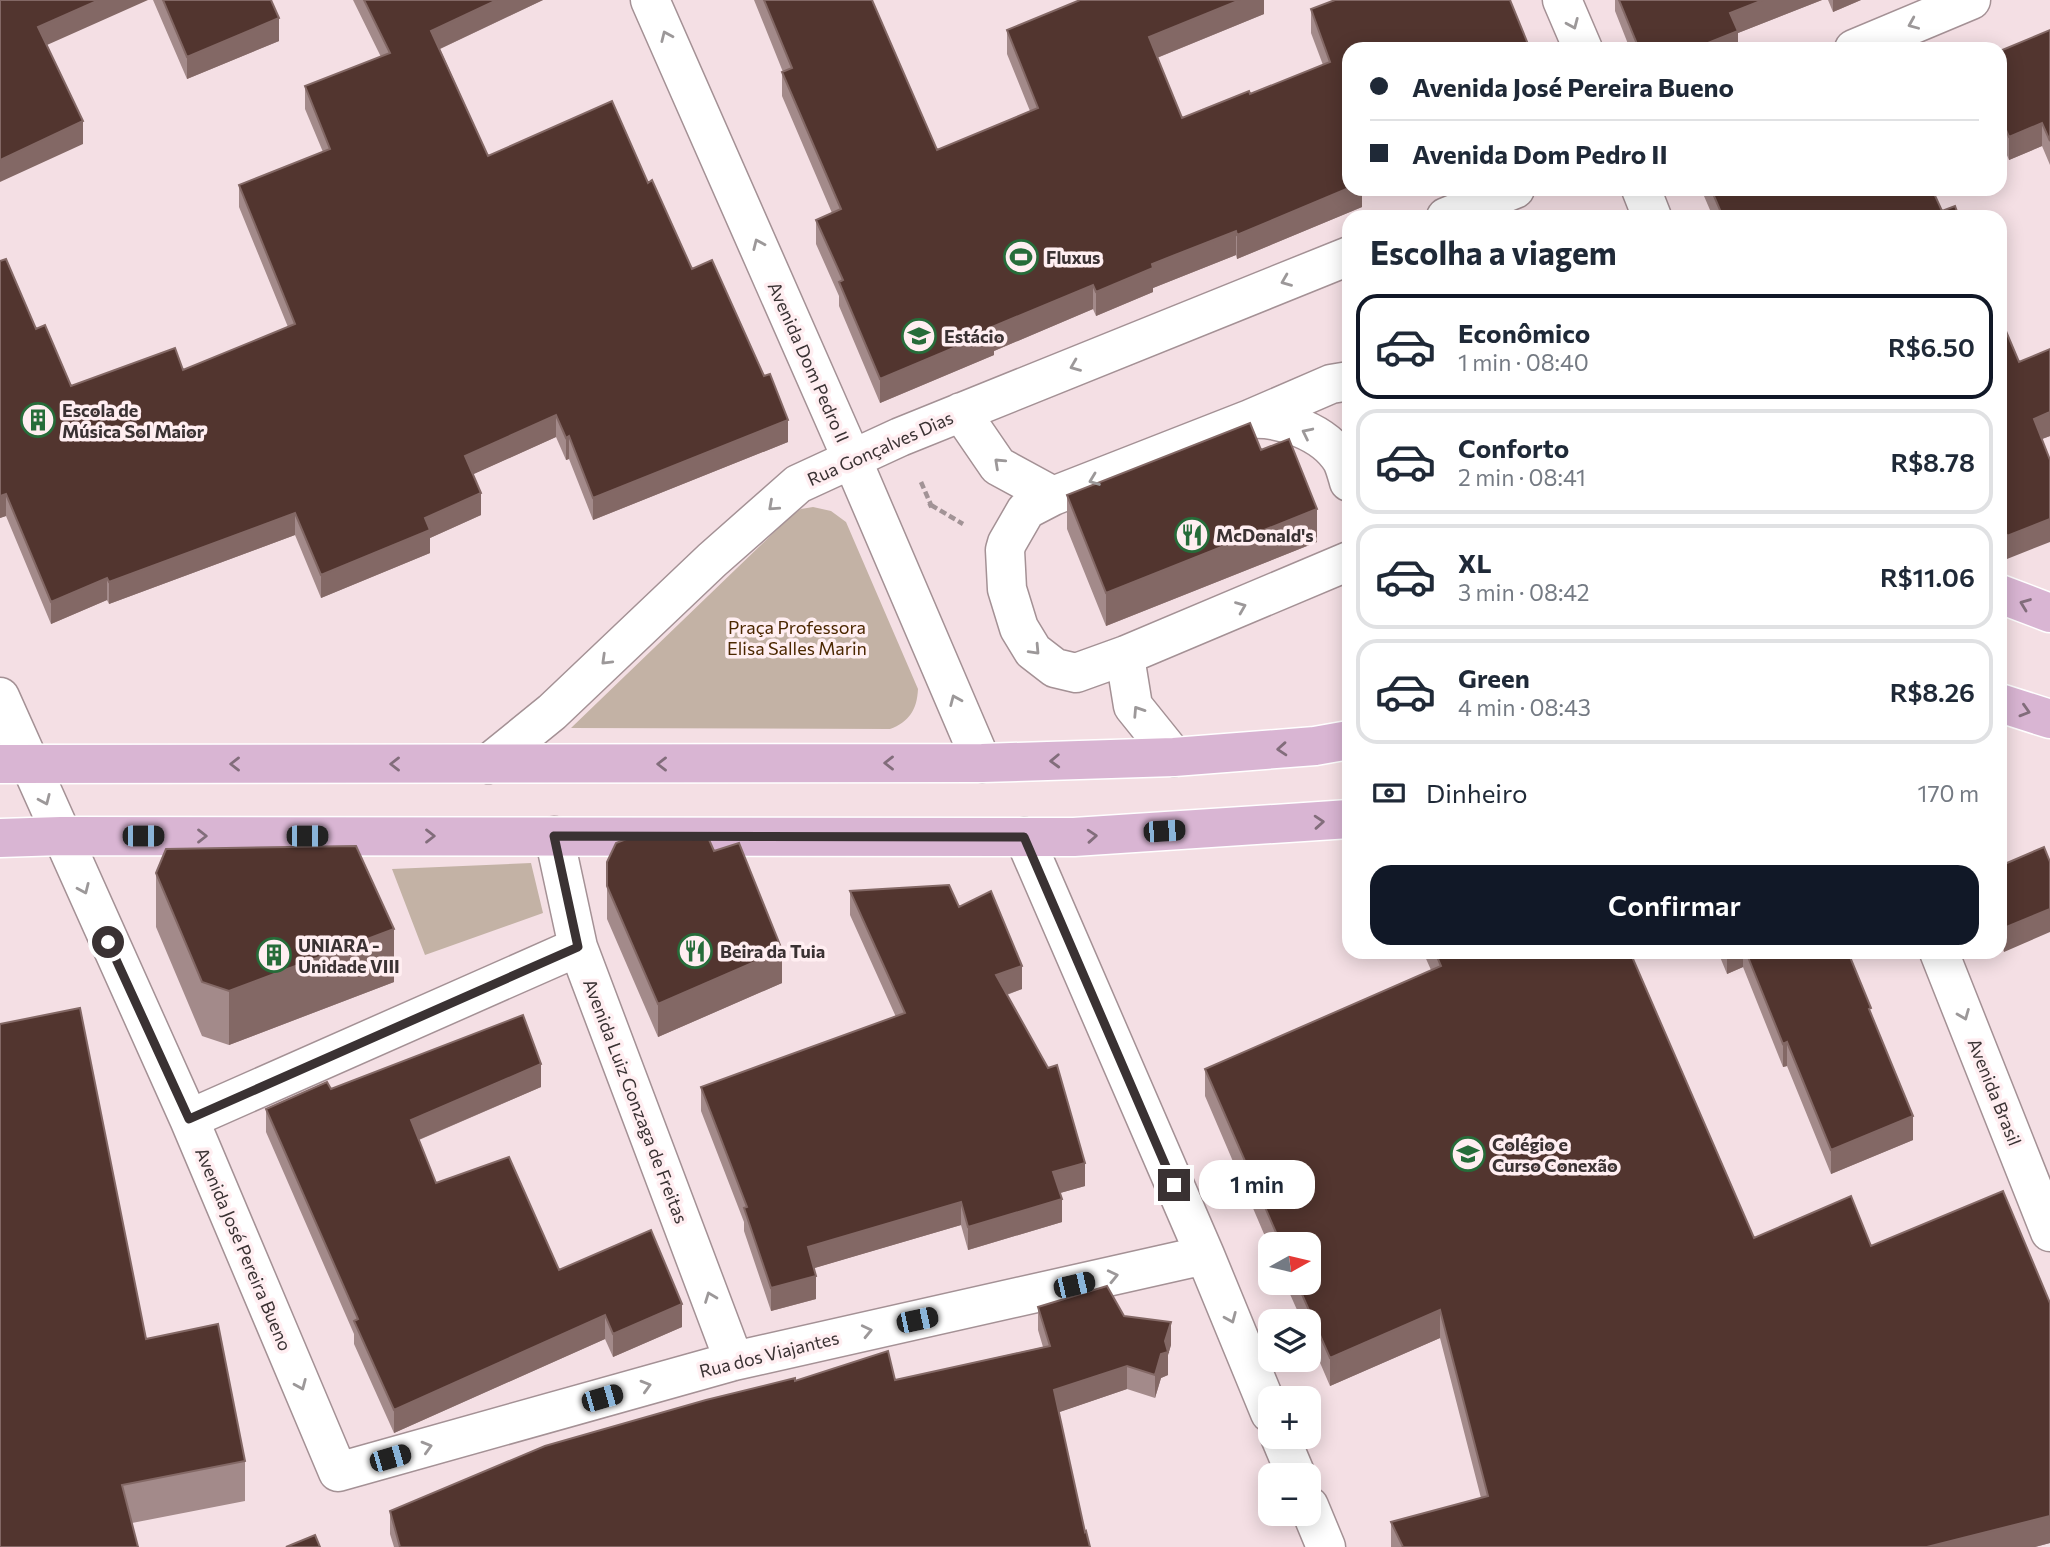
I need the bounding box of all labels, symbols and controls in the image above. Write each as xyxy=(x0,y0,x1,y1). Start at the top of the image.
one-way arrow xyxy=(1907,16,1919,30)
one-way arrow xyxy=(1565,17,1579,30)
one-way arrow xyxy=(660,31,674,44)
text: Avenida José Pereira Bueno xyxy=(1412,71,1734,102)
text: Avenida Dom Pedro II xyxy=(1412,138,1668,169)
text: Escolha a viagem xyxy=(1370,232,1617,272)
sports icon: Fluxus xyxy=(1002,238,1040,276)
one-way arrow xyxy=(752,239,766,251)
place label: Fluxus xyxy=(1046,246,1100,268)
one-way arrow xyxy=(1281,273,1293,287)
street label: Avenida Dom Pedro II xyxy=(764,278,854,446)
icon: car xyxy=(1374,315,1437,378)
school or university icon: Estácio xyxy=(900,317,938,355)
text: Econômico xyxy=(1458,317,1590,348)
place label: Estácio xyxy=(944,325,1005,347)
text: R$6.50 xyxy=(1888,331,1975,362)
text: 1 min · 08:40 xyxy=(1458,348,1589,376)
one-way arrow xyxy=(1070,358,1082,372)
place label: Escola de Música Sol Maior xyxy=(62,399,205,442)
building icon: Escola de Música Sol Maior xyxy=(19,401,57,439)
street label: Rua Gonçalves Dias xyxy=(804,406,956,490)
one-way arrow xyxy=(1302,427,1314,441)
icon: car xyxy=(1374,430,1437,493)
text: Conforto xyxy=(1458,432,1569,463)
text: R$8.78 xyxy=(1890,446,1975,477)
one-way arrow xyxy=(994,459,1007,471)
text: 2 min · 08:41 xyxy=(1458,463,1586,491)
one-way arrow xyxy=(1088,471,1100,485)
one-way arrow xyxy=(768,497,781,510)
restaurant icon: McDonald's xyxy=(1173,516,1211,554)
place label: McDonald's xyxy=(1216,524,1314,546)
icon: car xyxy=(1374,545,1437,608)
text: XL xyxy=(1458,547,1492,578)
text: R$11.06 xyxy=(1880,561,1975,592)
text: 3 min · 08:42 xyxy=(1458,578,1590,606)
one-way arrow xyxy=(2020,598,2032,612)
one-way arrow xyxy=(1234,601,1246,615)
park label: Praça Professora Elisa Salles Marin xyxy=(727,616,867,659)
one-way arrow xyxy=(1027,642,1040,655)
one-way arrow xyxy=(602,652,615,665)
icon: car xyxy=(1374,660,1437,723)
text: Green xyxy=(1458,662,1530,693)
text: R$8.26 xyxy=(1890,676,1975,707)
text: 4 min · 08:43 xyxy=(1458,693,1591,721)
one-way arrow xyxy=(949,695,963,708)
one-way arrow xyxy=(2019,703,2031,718)
one-way arrow xyxy=(1134,706,1147,719)
one-way arrow xyxy=(1276,741,1287,756)
one-way arrow xyxy=(1049,753,1060,768)
one-way arrow xyxy=(883,755,894,771)
one-way arrow xyxy=(229,756,240,772)
one-way arrow xyxy=(389,756,400,772)
one-way arrow xyxy=(656,756,666,772)
icon: cash xyxy=(1370,774,1408,812)
text: Dinheiro xyxy=(1426,777,1528,808)
text: 170 m xyxy=(1918,779,1979,807)
one-way arrow xyxy=(37,793,51,805)
one-way arrow xyxy=(1314,814,1325,829)
car xyxy=(1143,819,1186,843)
car xyxy=(123,826,165,847)
car xyxy=(287,826,329,847)
one-way arrow xyxy=(198,828,208,844)
one-way arrow xyxy=(425,828,436,844)
one-way arrow xyxy=(1087,829,1098,844)
button: Confirmar xyxy=(1370,865,1979,945)
one-way arrow xyxy=(76,882,90,894)
route start xyxy=(92,926,124,958)
restaurant icon: Beira da Tuia xyxy=(676,932,714,970)
place label: UNIARA - Unidade VIII xyxy=(298,934,400,977)
building icon: UNIARA - Unidade VIII xyxy=(255,936,293,974)
place label: Beira da Tuia xyxy=(720,940,825,962)
street label: Avenida Luiz Gonzaga de Freitas xyxy=(579,976,693,1226)
one-way arrow xyxy=(1956,1009,1970,1021)
street label: Avenida Brasil xyxy=(1963,1035,2027,1149)
place label: Colégio e Curso Conexão xyxy=(1492,1133,1618,1176)
school or university icon: Colégio e Curso Conexão xyxy=(1449,1135,1487,1173)
street label: Avenida José Pereira Bueno xyxy=(191,1144,297,1354)
callout: 1 min xyxy=(1198,1160,1314,1210)
route end xyxy=(1158,1169,1190,1201)
text: 1 min xyxy=(1230,1170,1284,1198)
north arrow xyxy=(1258,1232,1321,1295)
map controls xyxy=(1258,1232,1321,1526)
car xyxy=(1052,1270,1097,1300)
one-way arrow xyxy=(1106,1270,1118,1284)
one-way arrow xyxy=(705,1292,719,1304)
car xyxy=(895,1305,940,1335)
button: layers xyxy=(1258,1309,1321,1372)
one-way arrow xyxy=(1223,1311,1237,1324)
one-way arrow xyxy=(861,1325,873,1340)
street label: Rua dos Viajantes xyxy=(697,1326,841,1382)
one-way arrow xyxy=(293,1378,307,1390)
one-way arrow xyxy=(640,1379,652,1394)
car xyxy=(579,1382,626,1414)
button: + xyxy=(1258,1386,1321,1449)
one-way arrow xyxy=(421,1441,433,1456)
car xyxy=(367,1442,414,1474)
button: − xyxy=(1258,1463,1321,1526)

